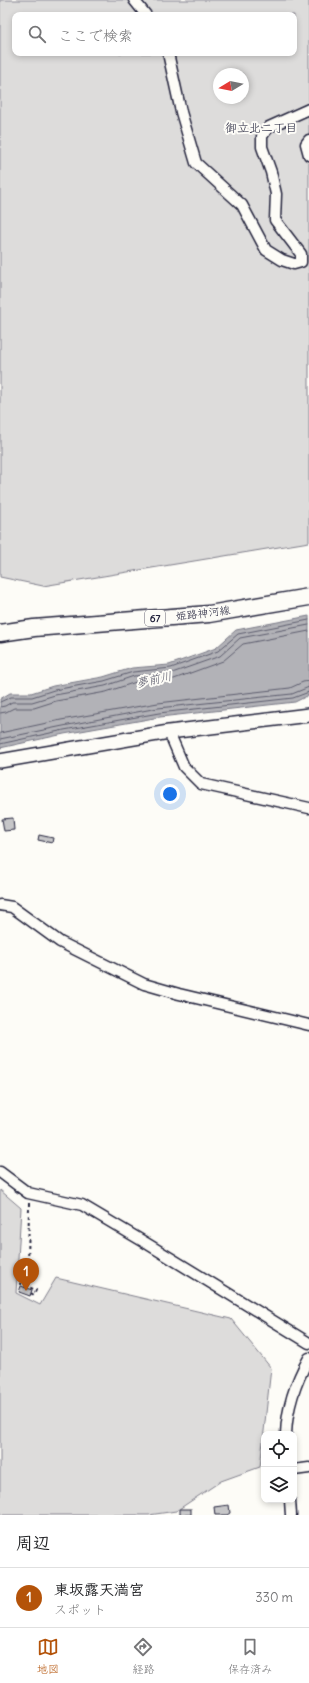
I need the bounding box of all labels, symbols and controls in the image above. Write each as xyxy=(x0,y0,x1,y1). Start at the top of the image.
search box xyxy=(12,12,297,56)
icon: search xyxy=(26,23,48,45)
text: ここで検索 xyxy=(58,26,133,45)
north arrow xyxy=(213,68,249,104)
district label: 御立北二丁目 xyxy=(225,120,297,135)
street label: 姫路神河線 xyxy=(175,603,231,623)
road number: 67 xyxy=(145,610,165,626)
water label: 夢前川 xyxy=(135,668,173,690)
your location xyxy=(160,784,180,804)
pin: 1 xyxy=(13,1258,39,1291)
map controls xyxy=(261,1431,297,1503)
button: locate xyxy=(261,1431,297,1467)
button: layers xyxy=(261,1467,297,1503)
text: 周辺 xyxy=(16,1532,50,1554)
text: 東坂露天満宮 xyxy=(54,1580,144,1599)
text: 1 xyxy=(26,1589,32,1606)
text: 330 m xyxy=(255,1589,293,1606)
text: スポット xyxy=(54,1601,106,1618)
tab: 地図 xyxy=(37,1636,59,1676)
tab: 経路 xyxy=(132,1636,154,1676)
tab: 保存済み xyxy=(228,1636,272,1676)

